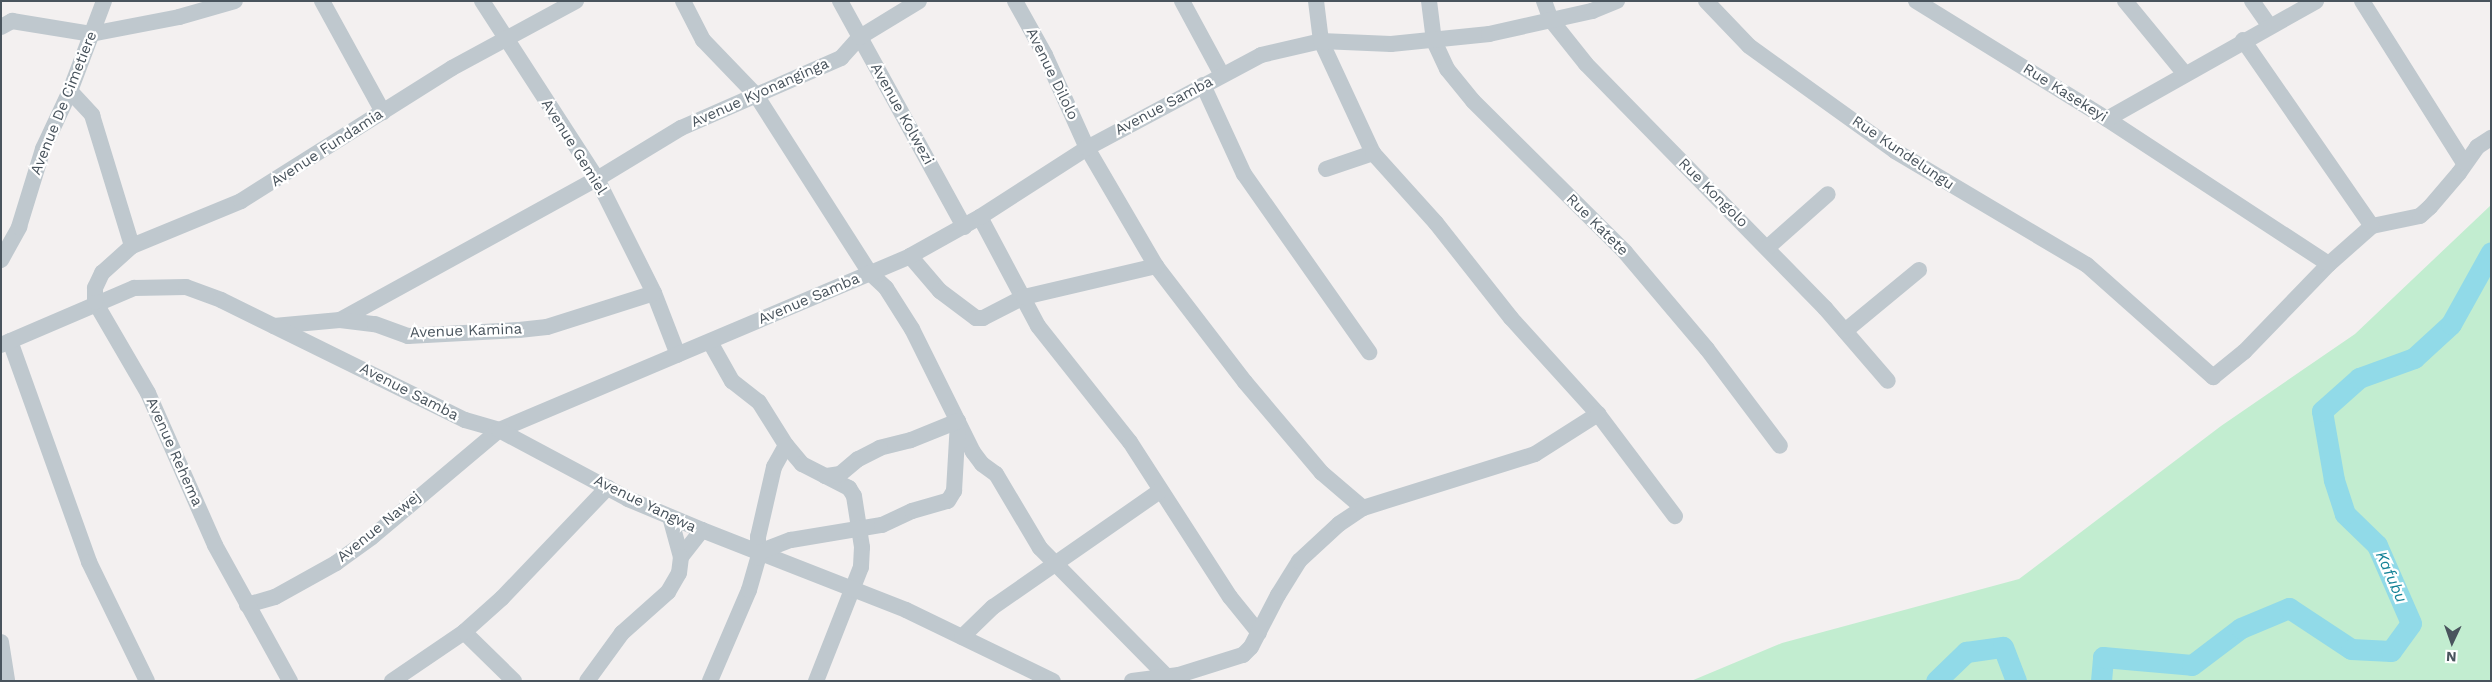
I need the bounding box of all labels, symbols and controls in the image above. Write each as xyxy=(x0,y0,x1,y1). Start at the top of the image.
street label: Avenue Dilolo xyxy=(1022,25,1082,123)
street label: Avenue De Cimetiere xyxy=(27,29,101,177)
street label: Avenue Kyonanginga xyxy=(688,55,832,131)
street label: Avenue Kolwezi xyxy=(867,60,937,168)
street label: Rue Kasekeyi xyxy=(2020,60,2110,126)
street label: Avenue Samba xyxy=(1112,73,1216,139)
street label: Avenue Gemiel xyxy=(537,96,611,198)
street label: Avenue Fundamia xyxy=(268,105,386,191)
street label: Rue Kundelungu xyxy=(1849,112,1957,194)
street label: Rue Kongolo xyxy=(1674,154,1752,232)
street label: Rue Katete xyxy=(1562,190,1632,260)
street label: Avenue Samba xyxy=(756,270,862,328)
street label: Avenue Kamina xyxy=(410,320,522,342)
street label: Avenue Samba xyxy=(357,359,461,425)
street label: Avenue Rehema xyxy=(142,395,206,509)
street label: Avenue Yangwa xyxy=(591,471,699,537)
street label: Avenue Nawej xyxy=(334,488,424,566)
water label: Kafubu xyxy=(2371,548,2411,606)
north arrow xyxy=(2427,617,2477,667)
text: N xyxy=(2446,649,2457,665)

